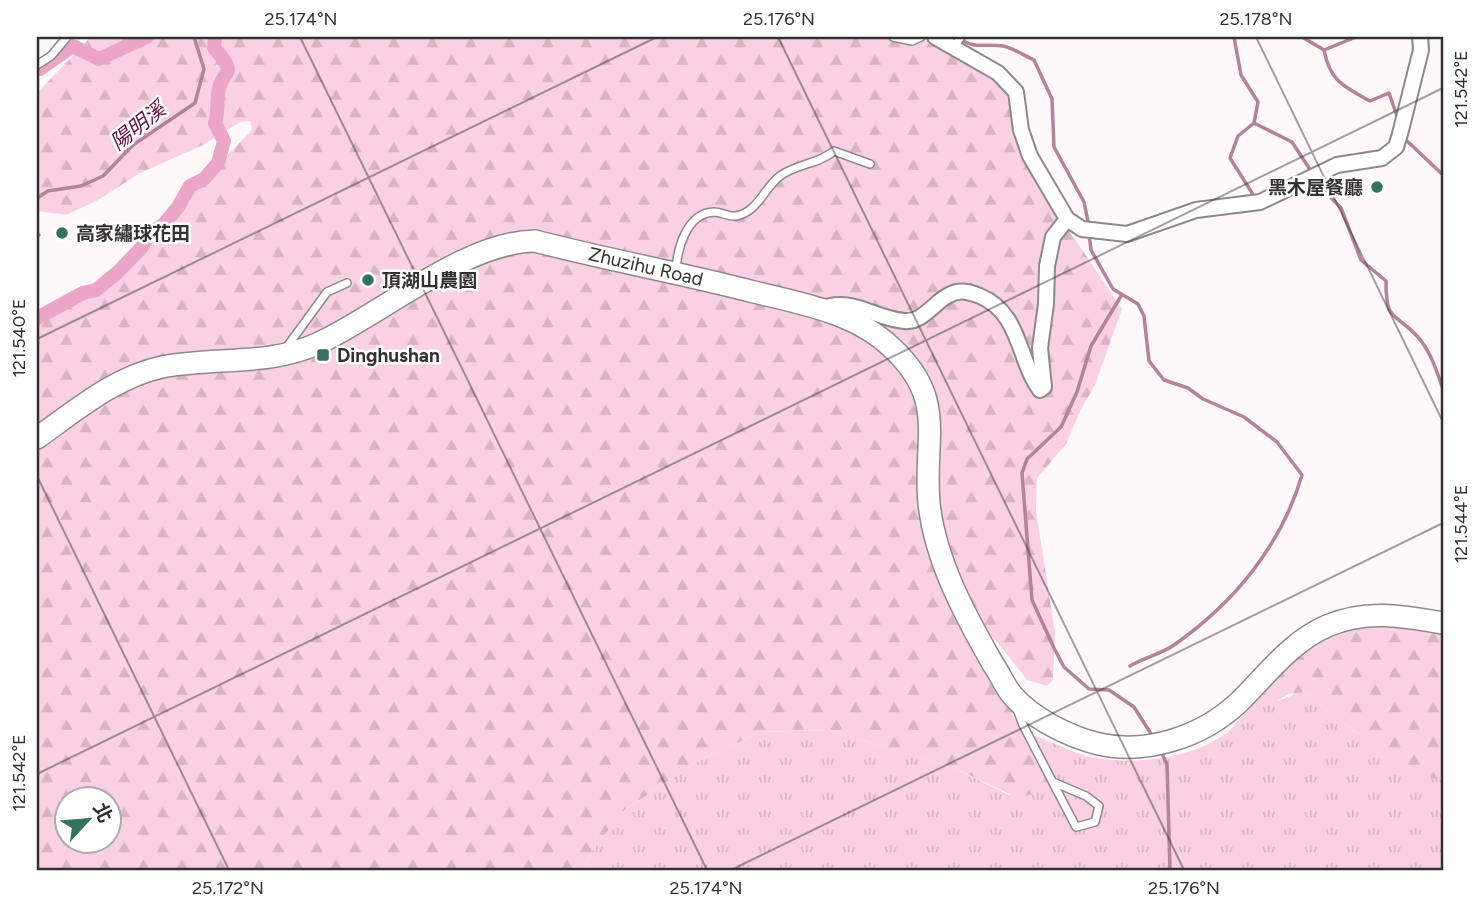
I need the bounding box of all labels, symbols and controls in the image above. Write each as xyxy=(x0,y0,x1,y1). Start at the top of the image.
text: 25.174°N xyxy=(264,8,338,30)
text: 25.176°N xyxy=(743,8,815,30)
text: 25.178°N xyxy=(1220,8,1292,30)
text: 121.542°E xyxy=(1450,50,1472,128)
water label: 陽明溪 xyxy=(105,95,173,155)
place label: 黑木屋餐廳 xyxy=(1268,176,1363,199)
marker: 黑木屋餐廳 xyxy=(1369,179,1385,195)
place label: 高家繡球花田 xyxy=(76,222,190,245)
marker: 高家繡球花田 xyxy=(54,225,70,241)
street label: Zhuzihu Road xyxy=(586,242,705,291)
place label: 頂湖山農園 xyxy=(382,269,477,292)
marker: 頂湖山農園 xyxy=(360,272,376,288)
text: 121.540°E xyxy=(8,298,30,378)
place label: Dinghushan xyxy=(337,344,440,367)
marker: Dinghushan xyxy=(315,347,331,363)
text: 121.544°E xyxy=(1450,485,1472,563)
text: 121.542°E xyxy=(8,734,30,812)
north arrow xyxy=(52,785,122,855)
text: 北 xyxy=(88,799,117,826)
text: 25.172°N xyxy=(192,877,264,899)
text: 25.174°N xyxy=(669,877,743,899)
text: 25.176°N xyxy=(1148,877,1220,899)

